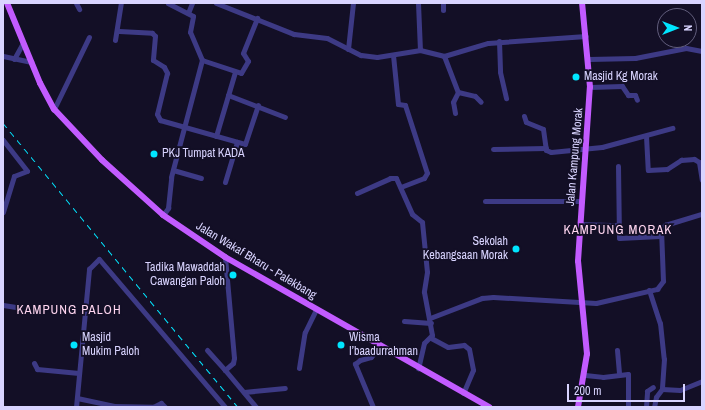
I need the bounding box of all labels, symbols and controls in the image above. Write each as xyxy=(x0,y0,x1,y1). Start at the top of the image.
north arrow xyxy=(657,8,697,48)
text: N xyxy=(681,25,695,31)
place label: Masjid Kg Morak xyxy=(584,70,658,84)
marker: Masjid Kg Morak xyxy=(571,72,581,82)
street label: Jalan Kampung Morak xyxy=(564,107,586,207)
place label: PKJ Tumpat KADA xyxy=(162,147,245,161)
marker: PKJ Tumpat KADA xyxy=(149,149,159,159)
street label: Jalan Wakaf Bharu - Palekbang xyxy=(193,219,319,303)
district label: KAMPUNG MORAK xyxy=(564,222,672,238)
place label: Sekolah Kebangsaan Morak xyxy=(423,235,508,263)
marker: Sekolah Kebangsaan Morak xyxy=(511,244,521,254)
place label: Tadika Mawaddah Cawangan Paloh xyxy=(145,261,225,289)
marker: Tadika Mawaddah Cawangan Paloh xyxy=(228,270,238,280)
district label: KAMPUNG PALOH xyxy=(16,302,122,318)
place label: Masjid Mukim Paloh xyxy=(82,331,139,359)
place label: Wisma I’baadurrahman xyxy=(349,331,418,359)
marker: Masjid Mukim Paloh xyxy=(69,340,79,350)
marker: Wisma I’baadurrahman xyxy=(336,340,346,350)
scale bar xyxy=(569,376,687,402)
text: 200 m xyxy=(574,383,601,399)

